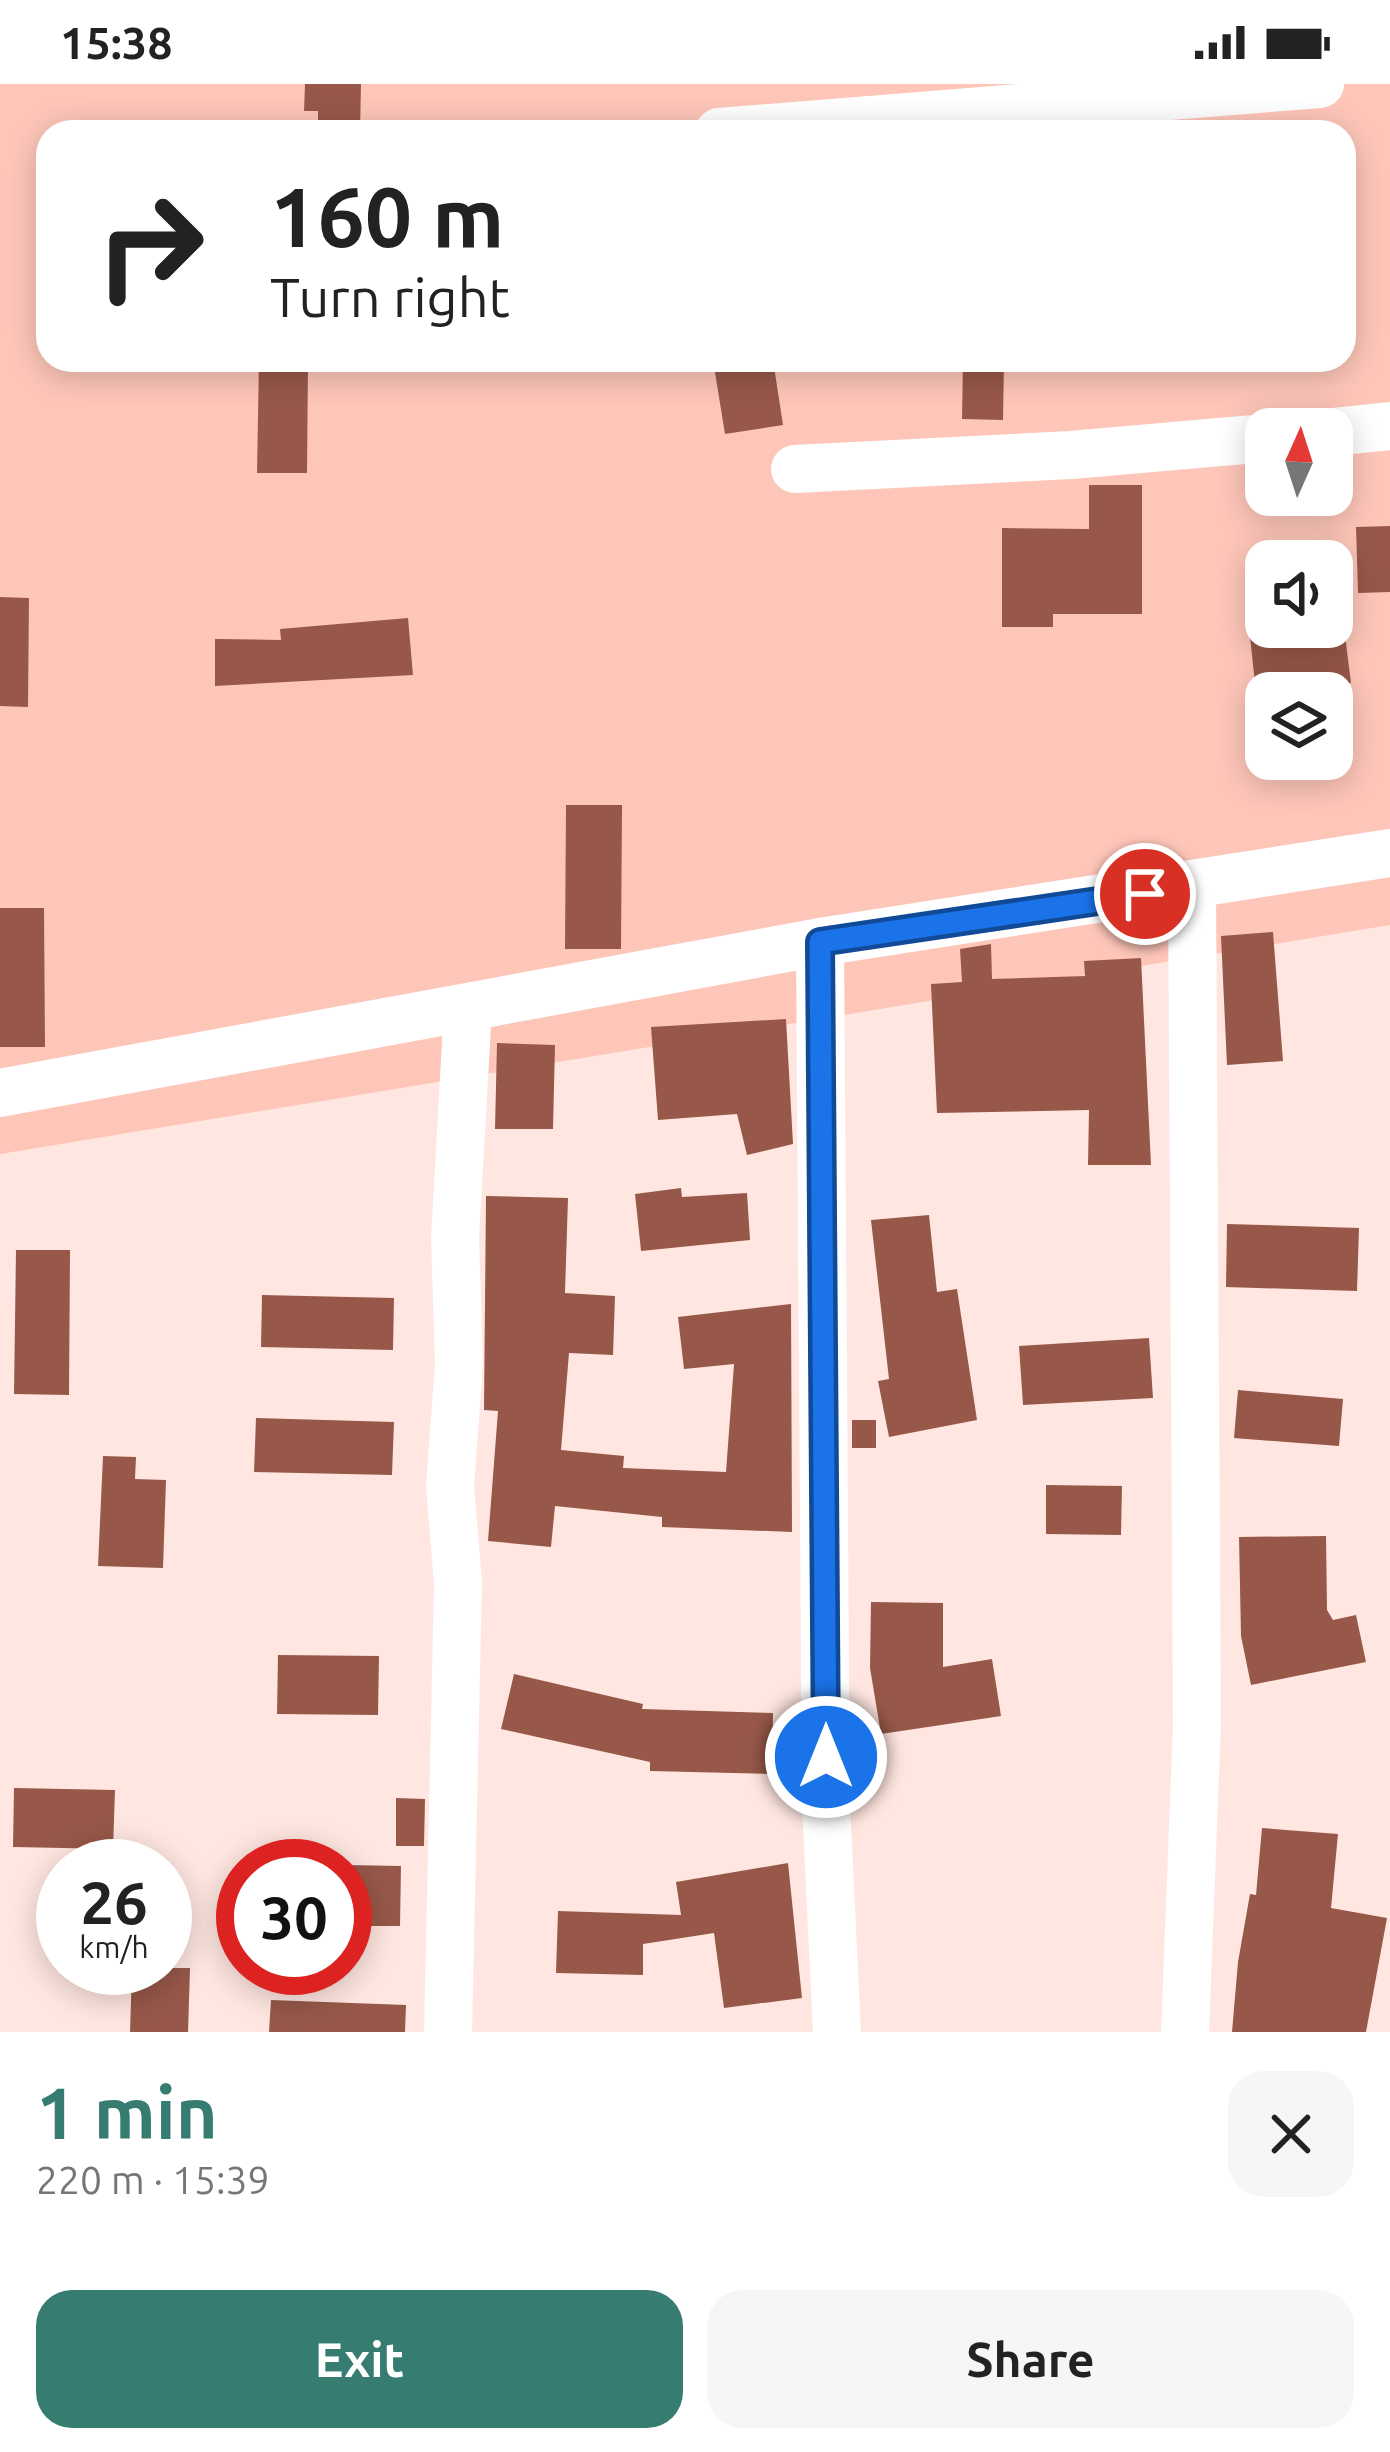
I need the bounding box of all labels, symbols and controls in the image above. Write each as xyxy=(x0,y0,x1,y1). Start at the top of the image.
text: 15:38 xyxy=(60,17,173,68)
icon: right xyxy=(72,168,228,324)
text: 160 m xyxy=(270,169,504,263)
text: Turn right xyxy=(270,267,510,327)
north arrow xyxy=(1245,408,1353,516)
map controls xyxy=(1245,408,1353,780)
button: sound xyxy=(1245,540,1353,648)
button: layers xyxy=(1245,672,1353,780)
pin xyxy=(1094,843,1196,945)
icon: arrive xyxy=(1112,861,1178,927)
position arrow xyxy=(763,1694,889,1820)
speed limit sign: 30 xyxy=(216,1839,372,1995)
text: 26 xyxy=(80,1868,148,1935)
text: km/h xyxy=(79,1930,149,1964)
button: close xyxy=(1228,2071,1354,2197)
text: 1 min xyxy=(36,2072,218,2153)
text: 220 m · 15:39 xyxy=(36,2158,270,2201)
button: Exit xyxy=(36,2290,683,2428)
button: Share xyxy=(707,2290,1354,2428)

